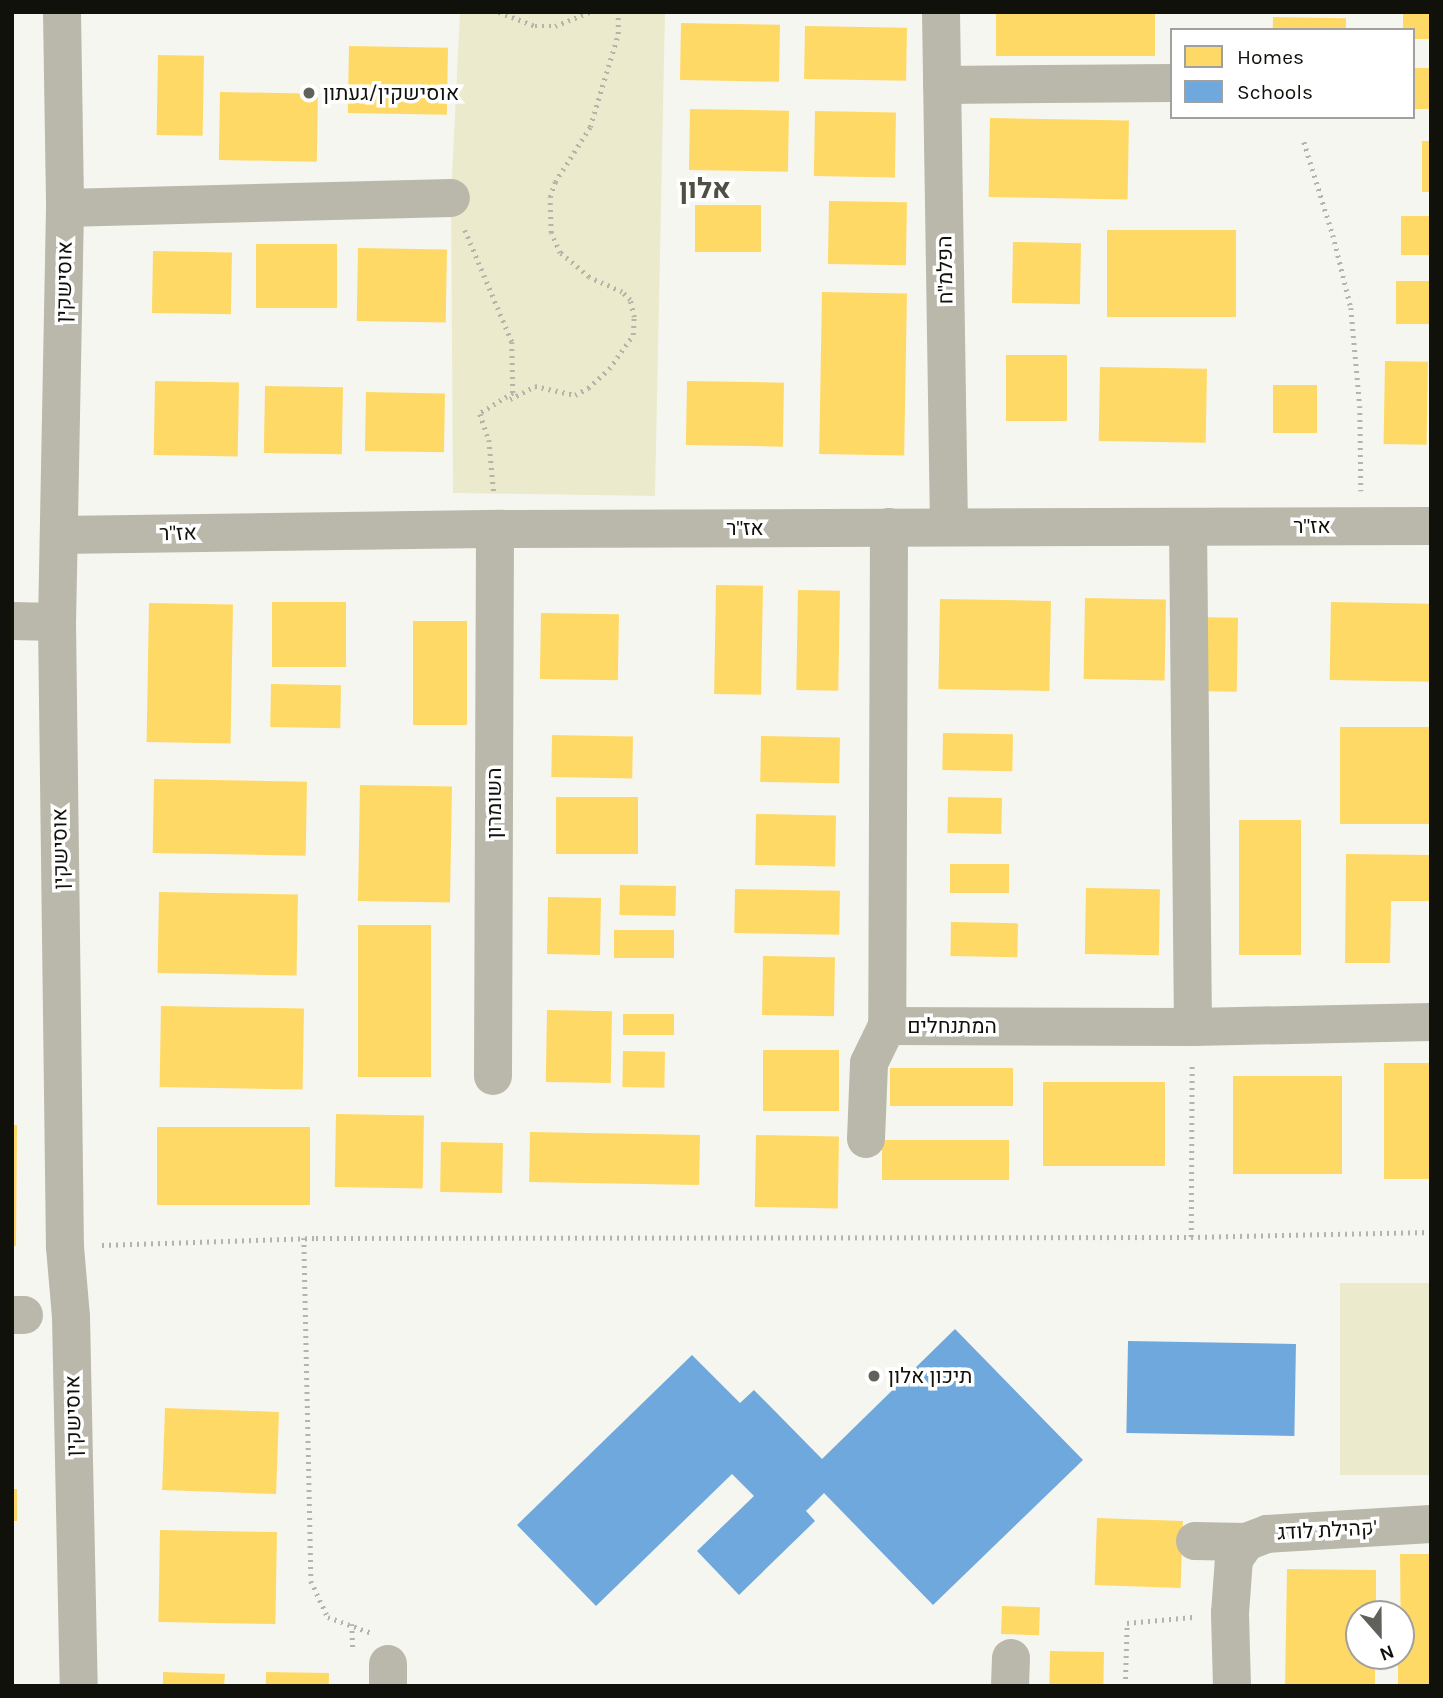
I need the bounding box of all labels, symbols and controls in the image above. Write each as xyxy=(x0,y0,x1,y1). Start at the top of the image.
legend xyxy=(1170,28,1415,119)
text: Homes xyxy=(1237,45,1304,69)
place label: אוסישקין/געתון xyxy=(323,80,459,106)
text: Schools xyxy=(1237,80,1313,104)
marker: אוסישקין/געתון xyxy=(301,85,317,101)
district label: אלון xyxy=(679,172,731,206)
street label: הפלמ"ח xyxy=(932,235,958,305)
street label: אוסישקין xyxy=(51,241,77,323)
street label: אז"ר xyxy=(1293,513,1331,539)
street label: אז"ר xyxy=(726,515,764,541)
street label: אז"ר xyxy=(159,520,197,546)
street label: השומרון xyxy=(481,767,507,839)
street label: אוסישקין xyxy=(47,808,73,890)
street label: המתנחלים xyxy=(907,1013,997,1039)
place label: תיכון אלון xyxy=(888,1363,972,1389)
marker: תיכון אלון xyxy=(866,1368,882,1384)
street label: אוסישקין xyxy=(60,1375,86,1457)
street label: קהילת לודג' xyxy=(1277,1515,1377,1545)
north arrow xyxy=(1345,1600,1415,1670)
text: N xyxy=(1377,1640,1397,1665)

